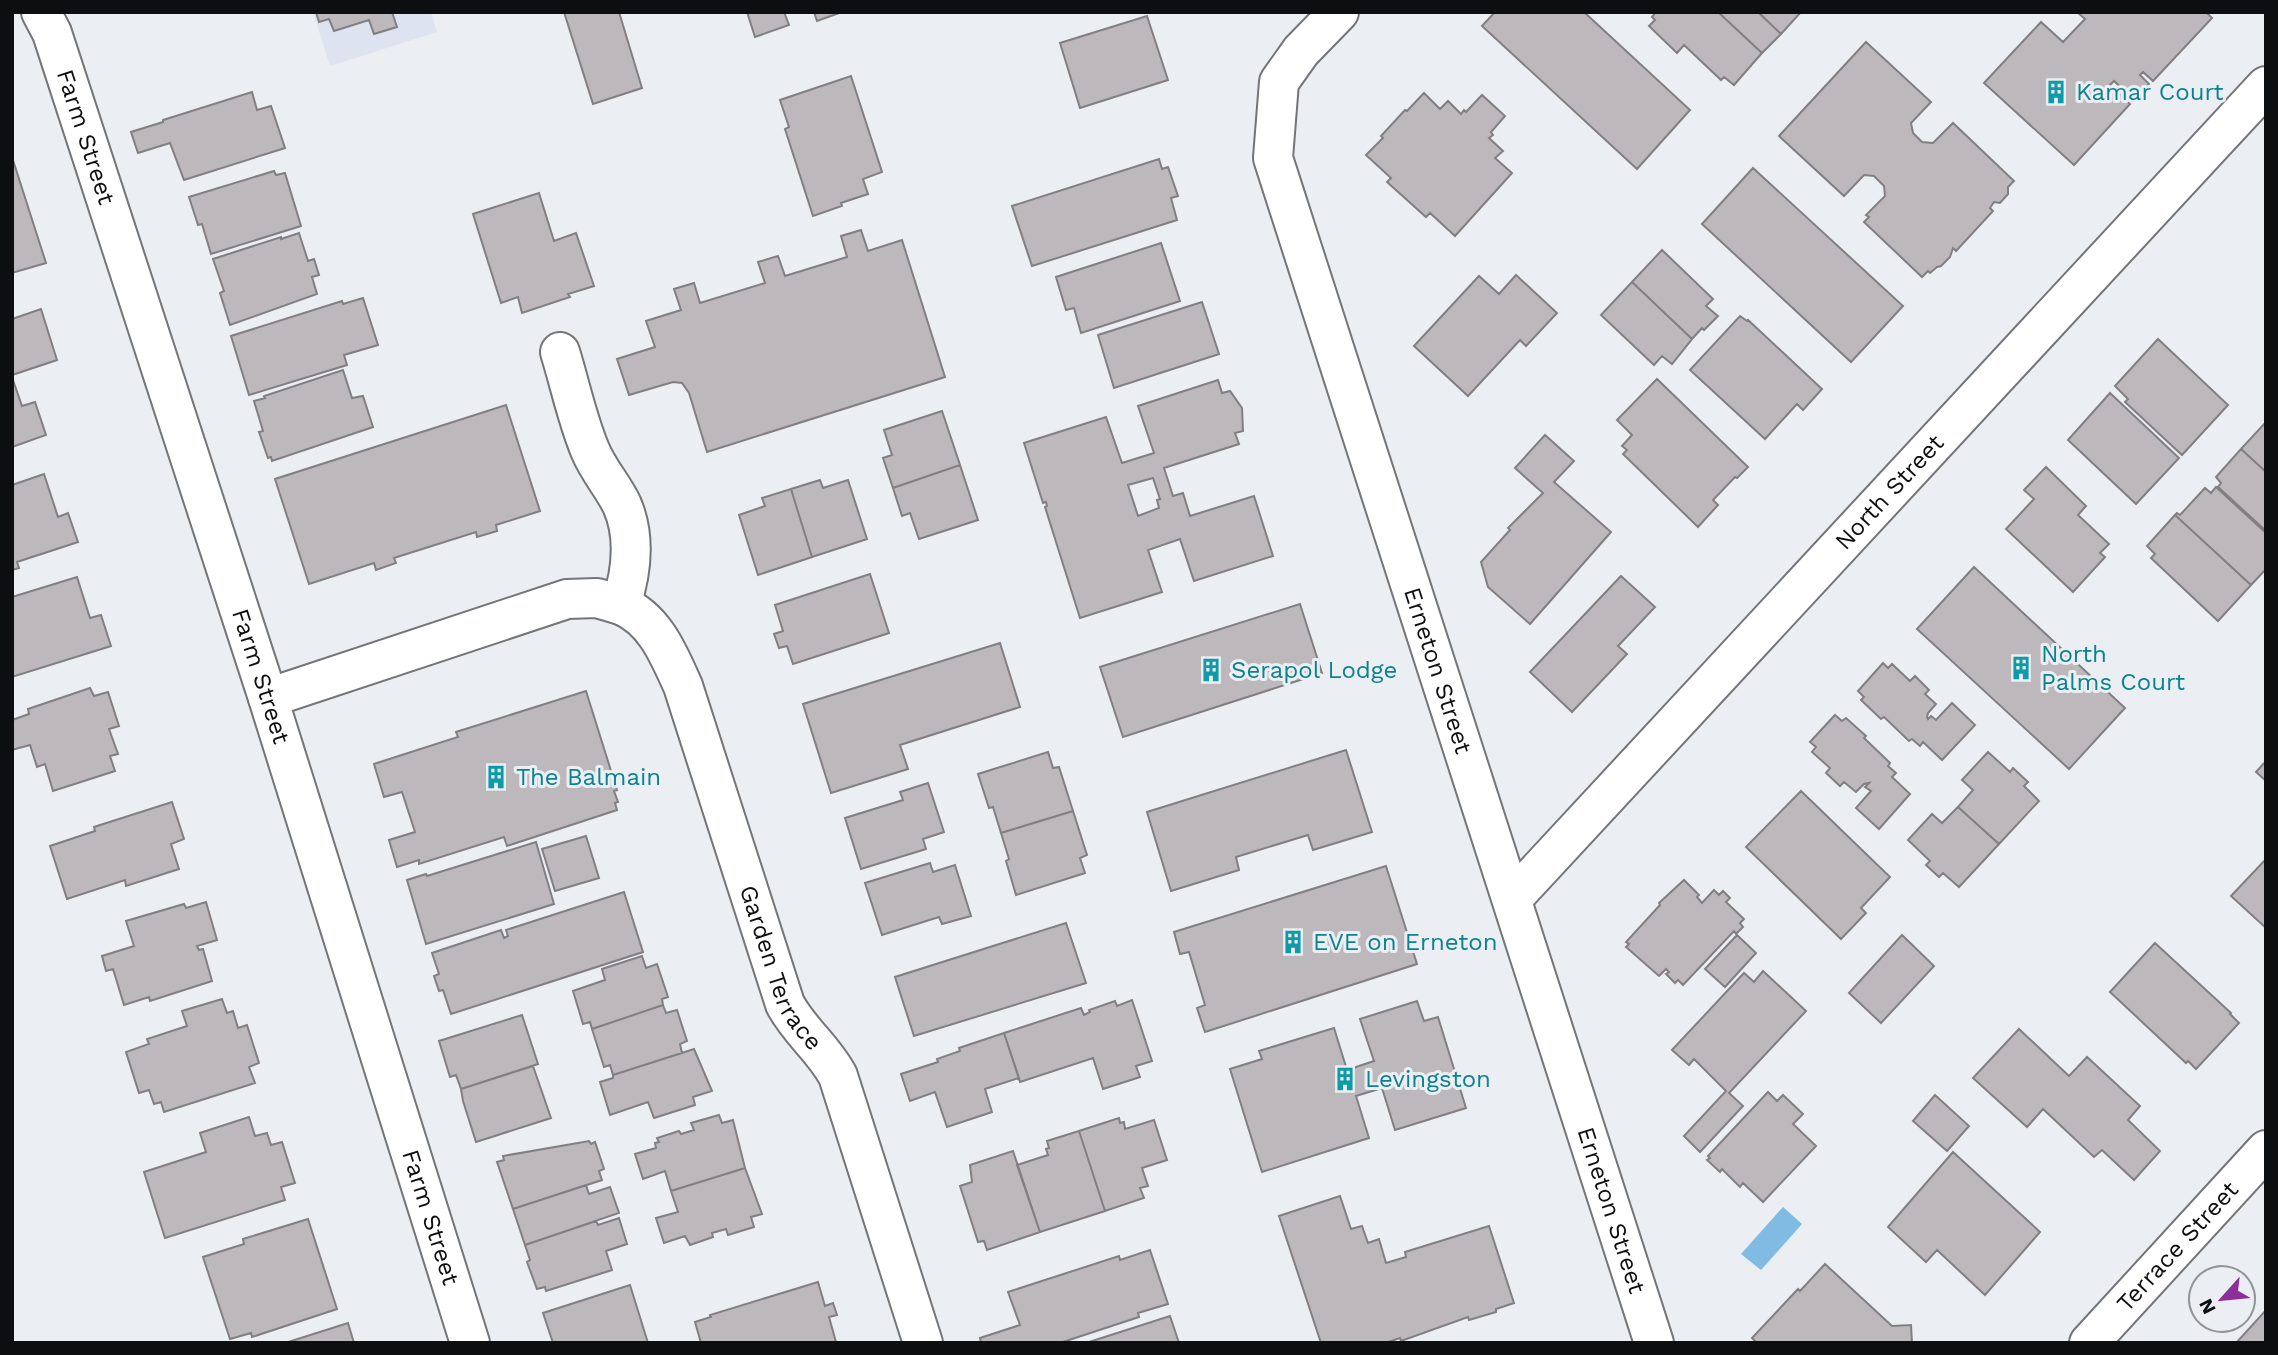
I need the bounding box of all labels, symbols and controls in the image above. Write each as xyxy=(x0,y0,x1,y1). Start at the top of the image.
street label: Farm Street xyxy=(51,66,121,208)
building icon: Kamar Court xyxy=(2042,78,2070,106)
place label: Kamar Court xyxy=(2076,78,2224,106)
street label: North Street xyxy=(1829,429,1949,555)
street label: Erneton Street xyxy=(1398,584,1478,757)
street label: Farm Street xyxy=(226,605,295,747)
place label: North Palms Court xyxy=(2041,640,2185,696)
building icon: North Palms Court xyxy=(2007,654,2035,682)
building icon: Serapol Lodge xyxy=(1197,656,1225,684)
place label: Serapol Lodge xyxy=(1231,656,1397,684)
building icon: The Balmain xyxy=(482,763,510,791)
place label: The Balmain xyxy=(516,763,661,791)
street label: Garden Terrace xyxy=(734,882,828,1056)
building icon: EVE on Erneton xyxy=(1279,928,1307,956)
place label: EVE on Erneton xyxy=(1313,928,1498,956)
building icon: Levingston xyxy=(1331,1065,1359,1093)
place label: Levingston xyxy=(1365,1065,1491,1093)
street label: Erneton Street xyxy=(1571,1123,1651,1297)
street label: Farm Street xyxy=(396,1146,465,1288)
street label: Terrace Street xyxy=(2111,1176,2244,1317)
north arrow xyxy=(2187,1264,2257,1334)
text: N xyxy=(2194,1295,2221,1318)

